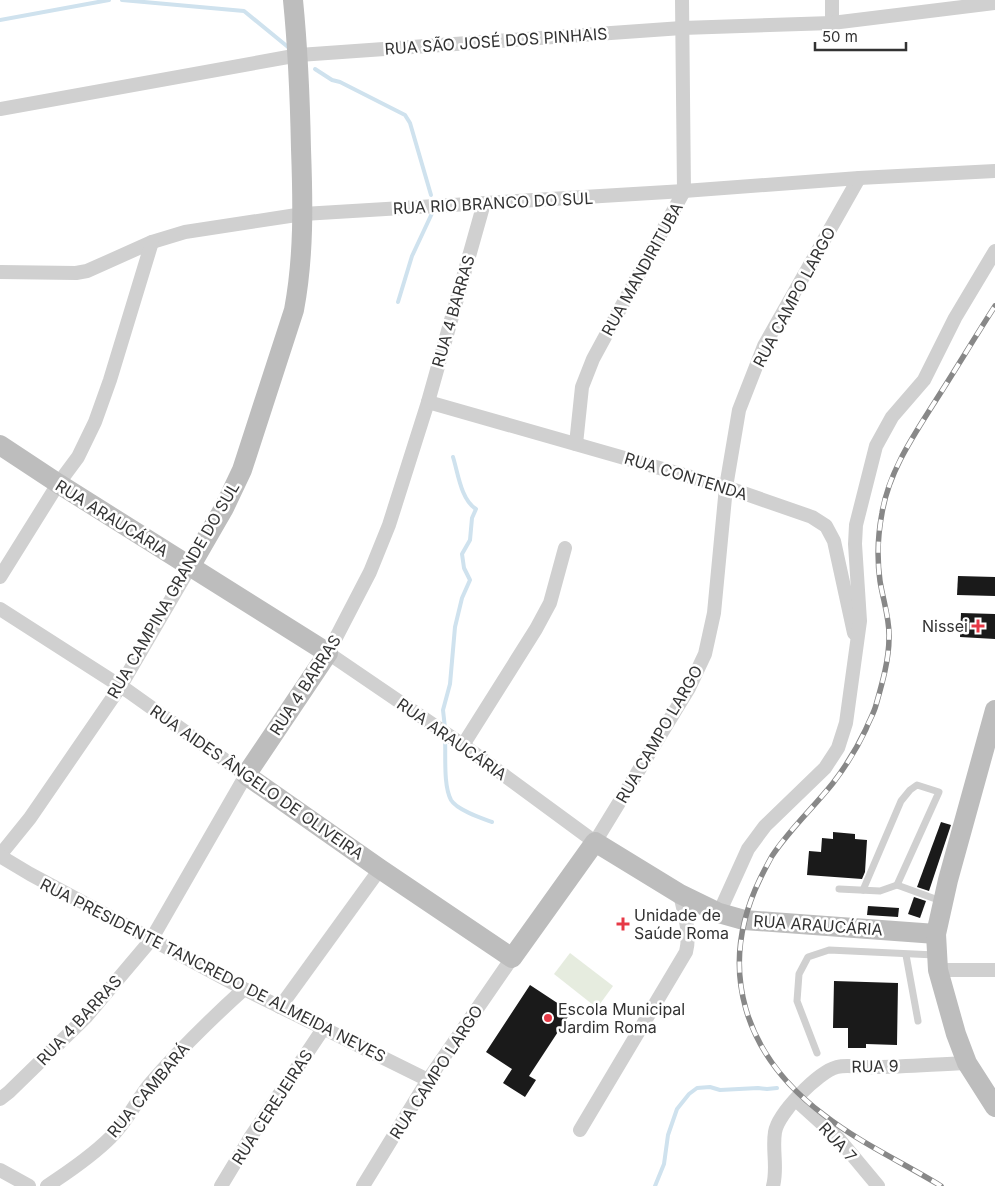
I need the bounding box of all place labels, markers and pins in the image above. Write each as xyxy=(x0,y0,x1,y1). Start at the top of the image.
place label: Nissei xyxy=(922,616,968,636)
marker: Nissei xyxy=(972,620,984,632)
place label: Unidade de Saúde Roma xyxy=(634,905,729,943)
marker: Unidade de Saúde Roma xyxy=(616,917,630,931)
place label: Escola Municipal Jardim Roma xyxy=(558,999,685,1037)
marker: Escola Municipal Jardim Roma xyxy=(542,1012,554,1024)

